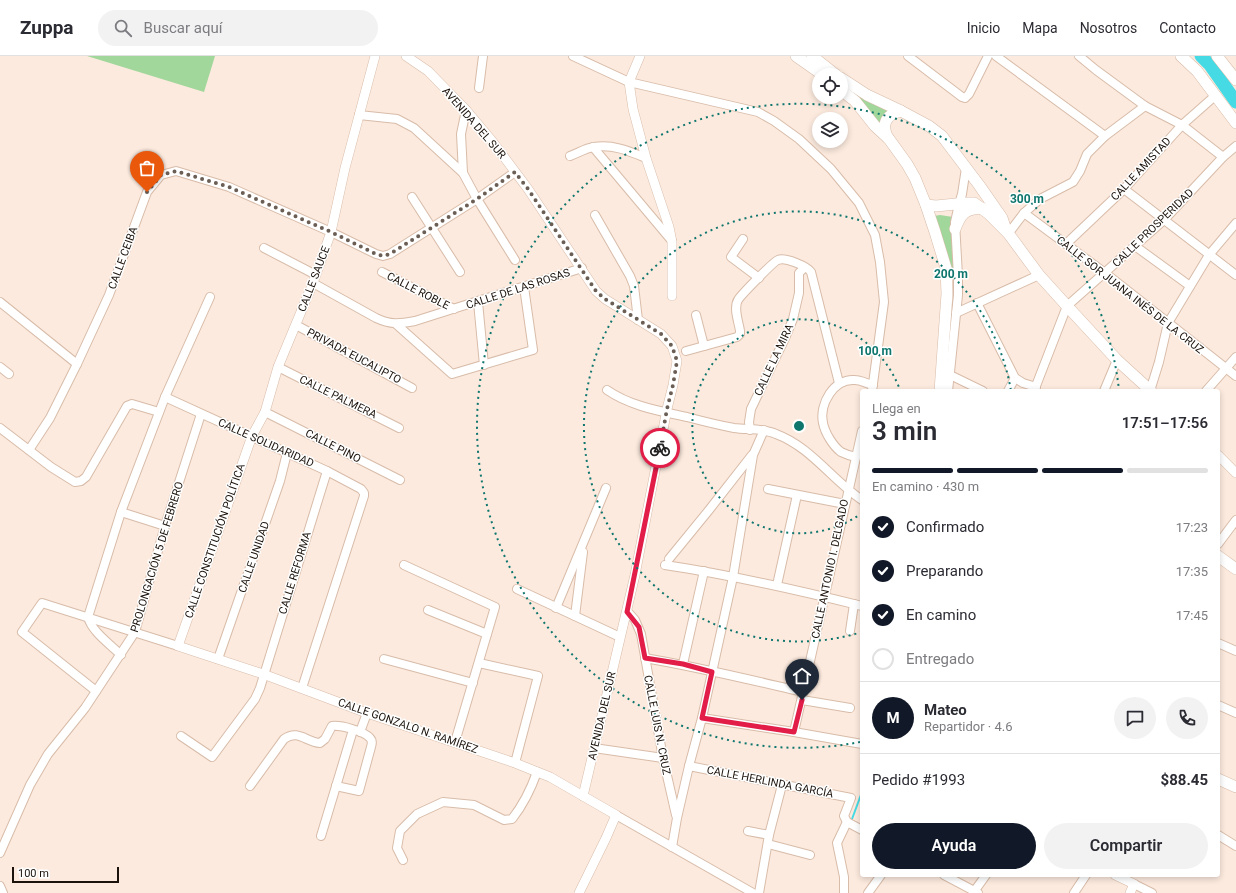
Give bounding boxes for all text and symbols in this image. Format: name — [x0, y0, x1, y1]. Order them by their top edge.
search box — [98, 10, 378, 46]
text: Zuppa — [20, 16, 74, 39]
icon: search — [112, 17, 134, 39]
text: Buscar aquí — [144, 19, 222, 37]
text: Inicio — [967, 20, 1000, 36]
text: Mapa — [1022, 20, 1058, 36]
text: Nosotros — [1080, 20, 1137, 36]
text: Contacto — [1159, 20, 1216, 36]
map controls — [812, 68, 848, 148]
button: locate — [812, 68, 848, 104]
street label: AVENIDA DEL SUR — [439, 85, 509, 162]
button: layers — [812, 112, 848, 148]
street label: CALLE AMISTAD — [1108, 135, 1174, 203]
pin — [130, 151, 164, 192]
icon: bag — [136, 157, 158, 179]
street label: CALLE PROSPERIDAD — [1110, 186, 1196, 270]
text: 300 m — [1010, 192, 1044, 206]
street label: CALLE CEIBA — [106, 224, 141, 291]
street label: CALLE SOR JUANA INÉS DE LA CRUZ — [1054, 234, 1206, 357]
street label: CALLE SAUCE — [296, 244, 332, 314]
street label: CALLE DE LAS ROSAS — [464, 266, 572, 312]
text: 200 m — [934, 267, 968, 281]
street label: CALLE ROBLE — [385, 270, 451, 312]
street label: CALLE LA MIRA — [752, 321, 797, 398]
street label: PRIVADA EUCALIPTO — [305, 326, 403, 386]
text: 100 m — [858, 344, 892, 358]
street label: CALLE PALMERA — [297, 373, 379, 422]
text: Llega en — [872, 401, 921, 416]
text: 17:51–17:56 — [1122, 414, 1208, 432]
street label: CALLE SOLIDARIDAD — [216, 416, 316, 470]
text: 3 min — [872, 416, 937, 446]
centre of rings — [792, 419, 806, 433]
street label: CALLE PINO — [303, 426, 363, 466]
courier — [640, 428, 680, 468]
icon: bike — [649, 437, 671, 459]
street label: CALLE CONSTITUCIÓN POLÍTICA — [182, 461, 248, 620]
text: En camino · 430 m — [872, 479, 979, 494]
street label: PROLONGACIÓN 5 DE FEBRERO — [128, 480, 186, 634]
street label: CALLE ANTONIO I. DELGADO — [809, 498, 851, 640]
icon: check — [872, 516, 894, 538]
text: Confirmado — [906, 518, 984, 536]
street label: CALLE UNIDAD — [236, 520, 272, 594]
text: 17:23 — [1176, 520, 1208, 535]
street label: CALLE REFORMA — [276, 529, 314, 616]
icon: check — [872, 560, 894, 582]
text: Preparando — [906, 562, 983, 580]
text: 17:35 — [1176, 564, 1208, 579]
icon: check — [872, 604, 894, 626]
text: En camino — [906, 606, 976, 624]
text: 17:45 — [1176, 608, 1208, 623]
text: Entregado — [906, 650, 974, 668]
pin — [785, 659, 819, 700]
icon: home — [791, 665, 813, 687]
street label: AVENIDA DEL SUR — [585, 670, 619, 761]
street label: CALLE LUIS N. CRUZ — [641, 674, 673, 776]
street label: CALLE GONZALO N. RAMÍREZ — [336, 696, 480, 756]
button: chat — [1114, 697, 1156, 739]
button: phone — [1166, 697, 1208, 739]
text: Mateo — [924, 701, 967, 719]
text: M — [886, 709, 900, 727]
text: Repartidor · 4.6 — [924, 719, 1012, 734]
street label: CALLE HERLINDA GARCÍA — [706, 763, 835, 801]
text: Pedido #1993 — [872, 771, 965, 789]
text: $88.45 — [1161, 771, 1208, 789]
button: Ayuda — [872, 823, 1036, 869]
button: Compartir — [1044, 823, 1208, 869]
scale bar — [12, 865, 119, 884]
text: 100 m — [18, 867, 49, 880]

